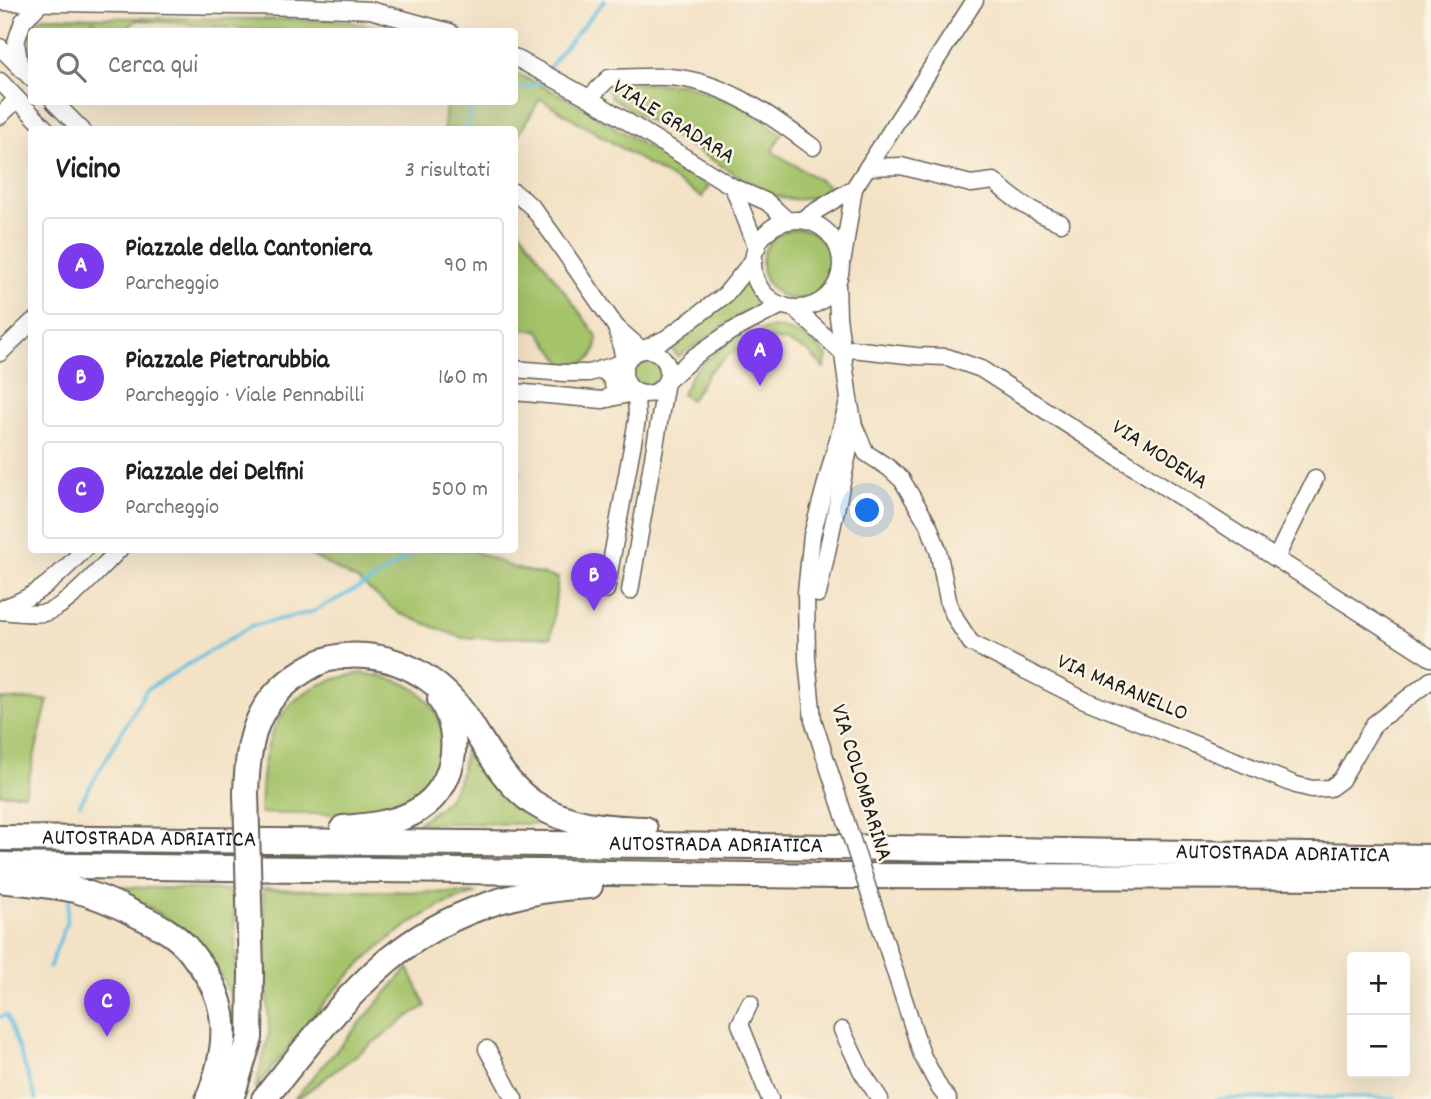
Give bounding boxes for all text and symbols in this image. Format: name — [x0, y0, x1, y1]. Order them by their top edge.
search box — [28, 28, 518, 105]
icon: search — [52, 48, 90, 86]
text: Cerca qui — [108, 48, 198, 85]
street label: VIALE GRADARA — [605, 72, 741, 174]
text: Vicino — [56, 150, 121, 193]
text: 3 risultati — [405, 155, 490, 188]
text: Piazzale della Cantoniera — [125, 231, 372, 268]
text: A — [75, 250, 87, 283]
text: 90 m — [444, 250, 488, 283]
text: Parcheggio — [125, 268, 219, 301]
pin: A — [737, 328, 783, 386]
text: Piazzale Pietrarubbia — [125, 343, 329, 380]
text: B — [76, 362, 86, 395]
text: 160 m — [438, 362, 488, 395]
text: Parcheggio · Viale Pennabilli — [125, 380, 364, 413]
street label: VIA MODENA — [1104, 412, 1214, 500]
text: Piazzale dei Delfini — [125, 455, 303, 492]
text: C — [75, 474, 87, 507]
text: 500 m — [431, 474, 488, 507]
text: Parcheggio — [125, 492, 219, 525]
your location — [850, 493, 884, 527]
pin: B — [571, 553, 617, 611]
street label: VIA MARANELLO — [1051, 647, 1193, 731]
street label: VIA COLOMBARINA — [820, 701, 900, 865]
street label: AUTOSTRADA ADRIATICA — [42, 822, 256, 857]
street label: AUTOSTRADA ADRIATICA — [609, 828, 823, 863]
street label: AUTOSTRADA ADRIATICA — [1175, 836, 1390, 873]
map controls — [1347, 952, 1410, 1078]
button: + — [1347, 952, 1410, 1015]
pin: C — [84, 979, 130, 1037]
button: − — [1347, 1015, 1410, 1078]

